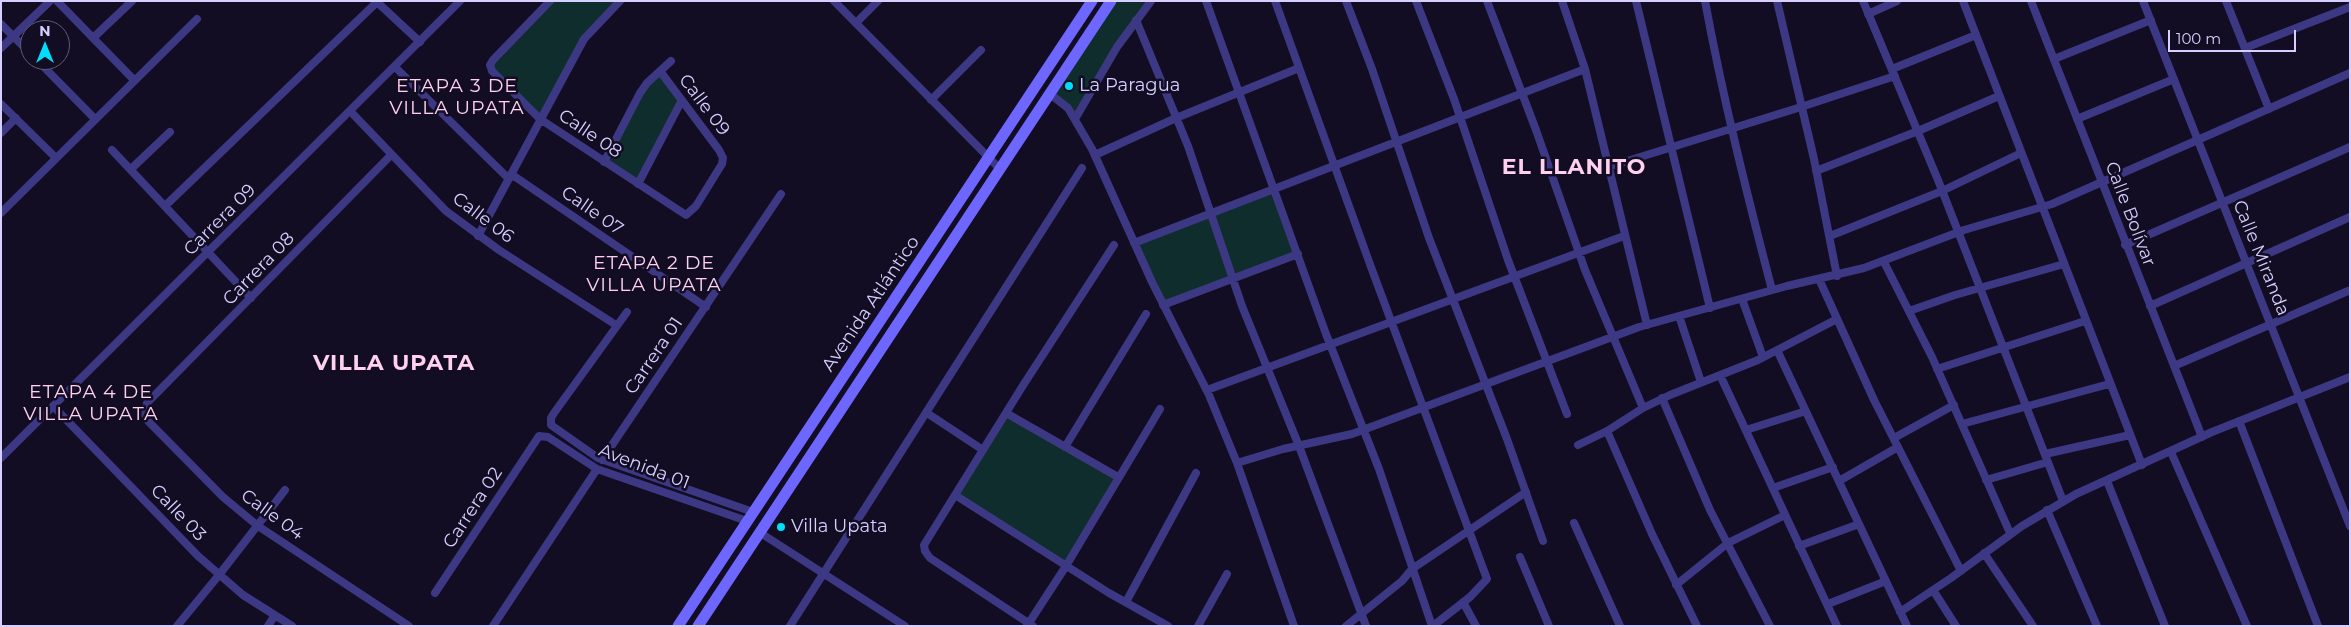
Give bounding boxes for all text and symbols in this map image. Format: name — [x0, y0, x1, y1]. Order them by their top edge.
north arrow — [20, 20, 70, 70]
scale bar — [2171, 20, 2298, 52]
text: N — [39, 22, 51, 40]
text: 100 m — [2176, 29, 2221, 48]
street label: Calle 09 — [674, 70, 734, 140]
district label: ETAPA 3 DE VILLA UPATA — [388, 75, 526, 119]
place label: La Paragua — [1079, 75, 1180, 97]
marker: La Paragua — [1063, 80, 1075, 92]
street label: Calle 08 — [554, 105, 626, 163]
district label: EL LLANITO — [1500, 155, 1648, 181]
street label: Calle Bolívar — [2100, 159, 2160, 269]
street label: Carrera 09 — [180, 180, 260, 260]
street label: Calle 07 — [557, 182, 627, 240]
street label: Calle 06 — [448, 188, 518, 248]
street label: Calle Miranda — [2228, 197, 2294, 319]
street label: Carrera 08 — [219, 228, 299, 310]
street label: Avenida Atlántico — [818, 232, 924, 376]
district label: ETAPA 2 DE VILLA UPATA — [585, 252, 723, 296]
street label: Carrera 01 — [620, 313, 688, 399]
district label: VILLA UPATA — [312, 351, 476, 377]
district label: ETAPA 4 DE VILLA UPATA — [22, 381, 160, 425]
street label: Avenida 01 — [595, 440, 693, 494]
street label: Carrera 02 — [439, 463, 507, 553]
street label: Calle 03 — [146, 480, 210, 546]
street label: Calle 04 — [236, 485, 308, 545]
place label: Villa Upata — [791, 516, 888, 538]
marker: Villa Upata — [775, 521, 787, 533]

